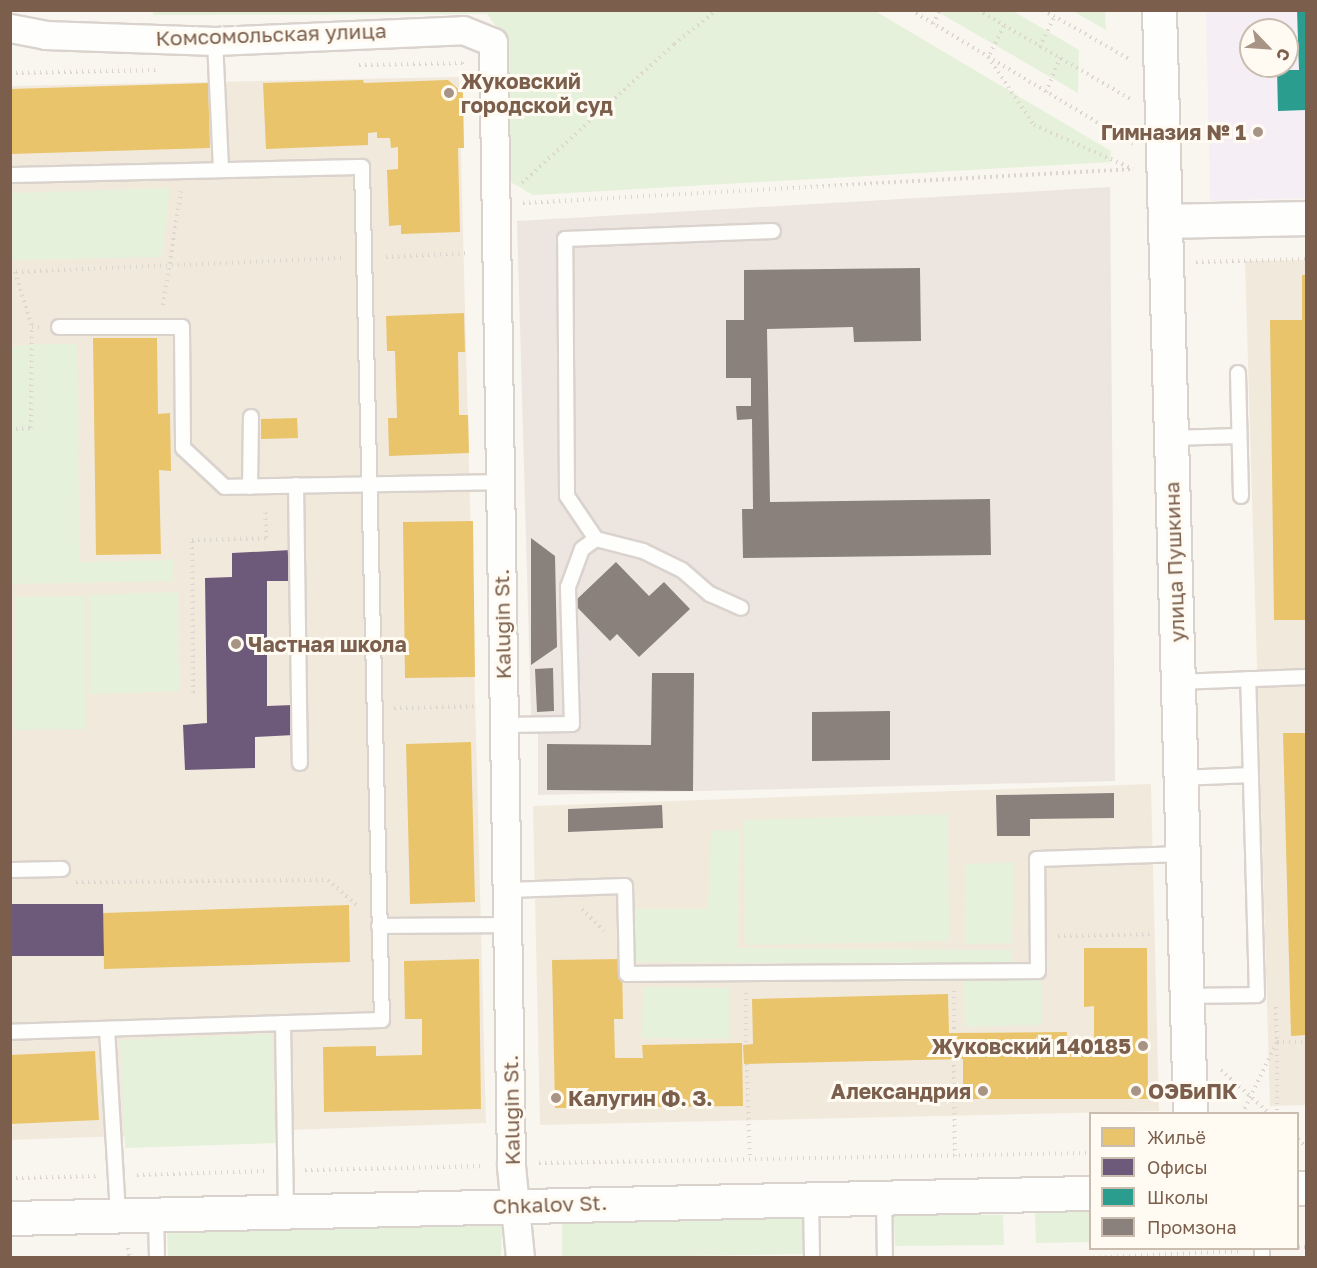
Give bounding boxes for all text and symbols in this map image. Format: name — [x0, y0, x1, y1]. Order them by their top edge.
street label: Комсомольская улица — [155, 17, 387, 51]
north arrow — [1239, 18, 1299, 78]
text: С — [1272, 45, 1295, 64]
place label: Жуковский городской суд — [461, 68, 613, 118]
marker: Жуковский городской суд — [442, 86, 456, 100]
place label: Гимназия № 1 — [1101, 119, 1246, 145]
marker: Гимназия № 1 — [1251, 125, 1265, 139]
street label: улица Пушкина — [1159, 481, 1189, 643]
street label: Kalugin St. — [488, 568, 516, 680]
place label: Частная школа — [248, 631, 407, 657]
marker: Частная школа — [229, 637, 243, 651]
place label: Жуковский 140185 — [931, 1033, 1131, 1059]
marker: Жуковский 140185 — [1136, 1039, 1150, 1053]
street label: Kalugin St. — [497, 1054, 525, 1166]
place label: Александрия — [831, 1078, 971, 1104]
place label: ОЭБиПК — [1148, 1078, 1237, 1104]
marker: Александрия — [976, 1084, 990, 1098]
marker: ОЭБиПК — [1129, 1084, 1143, 1098]
place label: Калугин Ф. З. — [568, 1085, 713, 1111]
marker: Калугин Ф. З. — [549, 1091, 563, 1105]
legend — [1089, 1112, 1299, 1250]
text: Жильё — [1147, 1126, 1206, 1148]
text: Офисы — [1147, 1156, 1208, 1178]
text: Школы — [1147, 1186, 1209, 1208]
street label: Chkalov St. — [492, 1189, 608, 1219]
text: Промзона — [1147, 1216, 1237, 1238]

